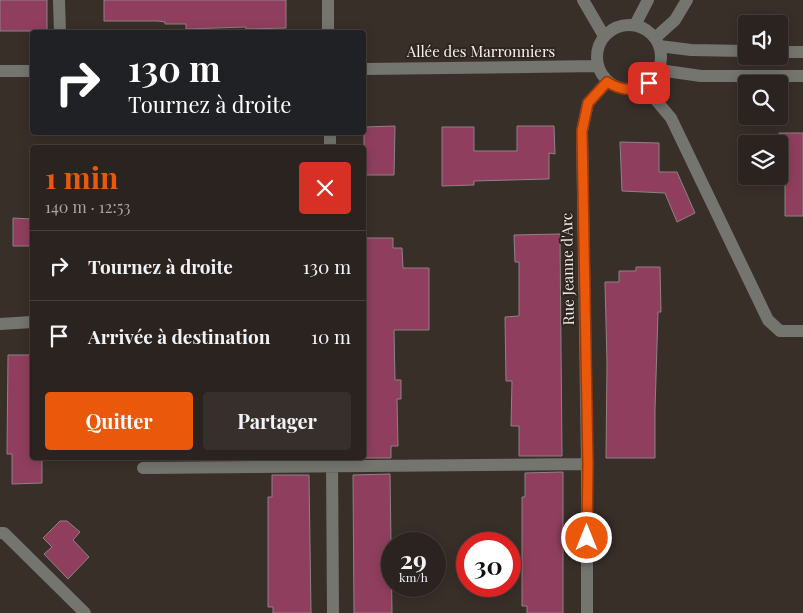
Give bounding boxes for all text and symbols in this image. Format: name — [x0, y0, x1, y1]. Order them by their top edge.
map controls — [738, 15, 788, 185]
button: sound — [738, 15, 788, 65]
street label: Allée des Marronniers — [406, 41, 555, 61]
text: 130 m — [128, 44, 221, 91]
icon: right — [45, 50, 110, 115]
pin — [628, 62, 670, 104]
icon: arrive — [635, 69, 663, 97]
button: search — [738, 75, 788, 125]
text: Tournez à droite — [128, 89, 291, 119]
button: layers — [738, 135, 788, 185]
text: 1 min — [45, 157, 119, 197]
button: close — [299, 162, 351, 214]
text: 140 m · 12:53 — [45, 196, 131, 217]
street label: Rue Jeanne d'Arc — [556, 213, 578, 325]
icon: right — [45, 252, 73, 280]
text: Tournez à droite — [88, 253, 233, 279]
text: 130 m — [303, 253, 351, 279]
icon: arrive — [45, 322, 73, 350]
text: Arrivée à destination — [88, 323, 270, 349]
text: 10 m — [311, 323, 351, 349]
button: Quitter — [45, 392, 193, 450]
button: Partager — [203, 392, 351, 450]
position arrow — [560, 511, 612, 563]
speed limit sign: 30 — [456, 532, 521, 597]
text: 29 — [400, 542, 427, 575]
text: km/h — [399, 569, 428, 585]

